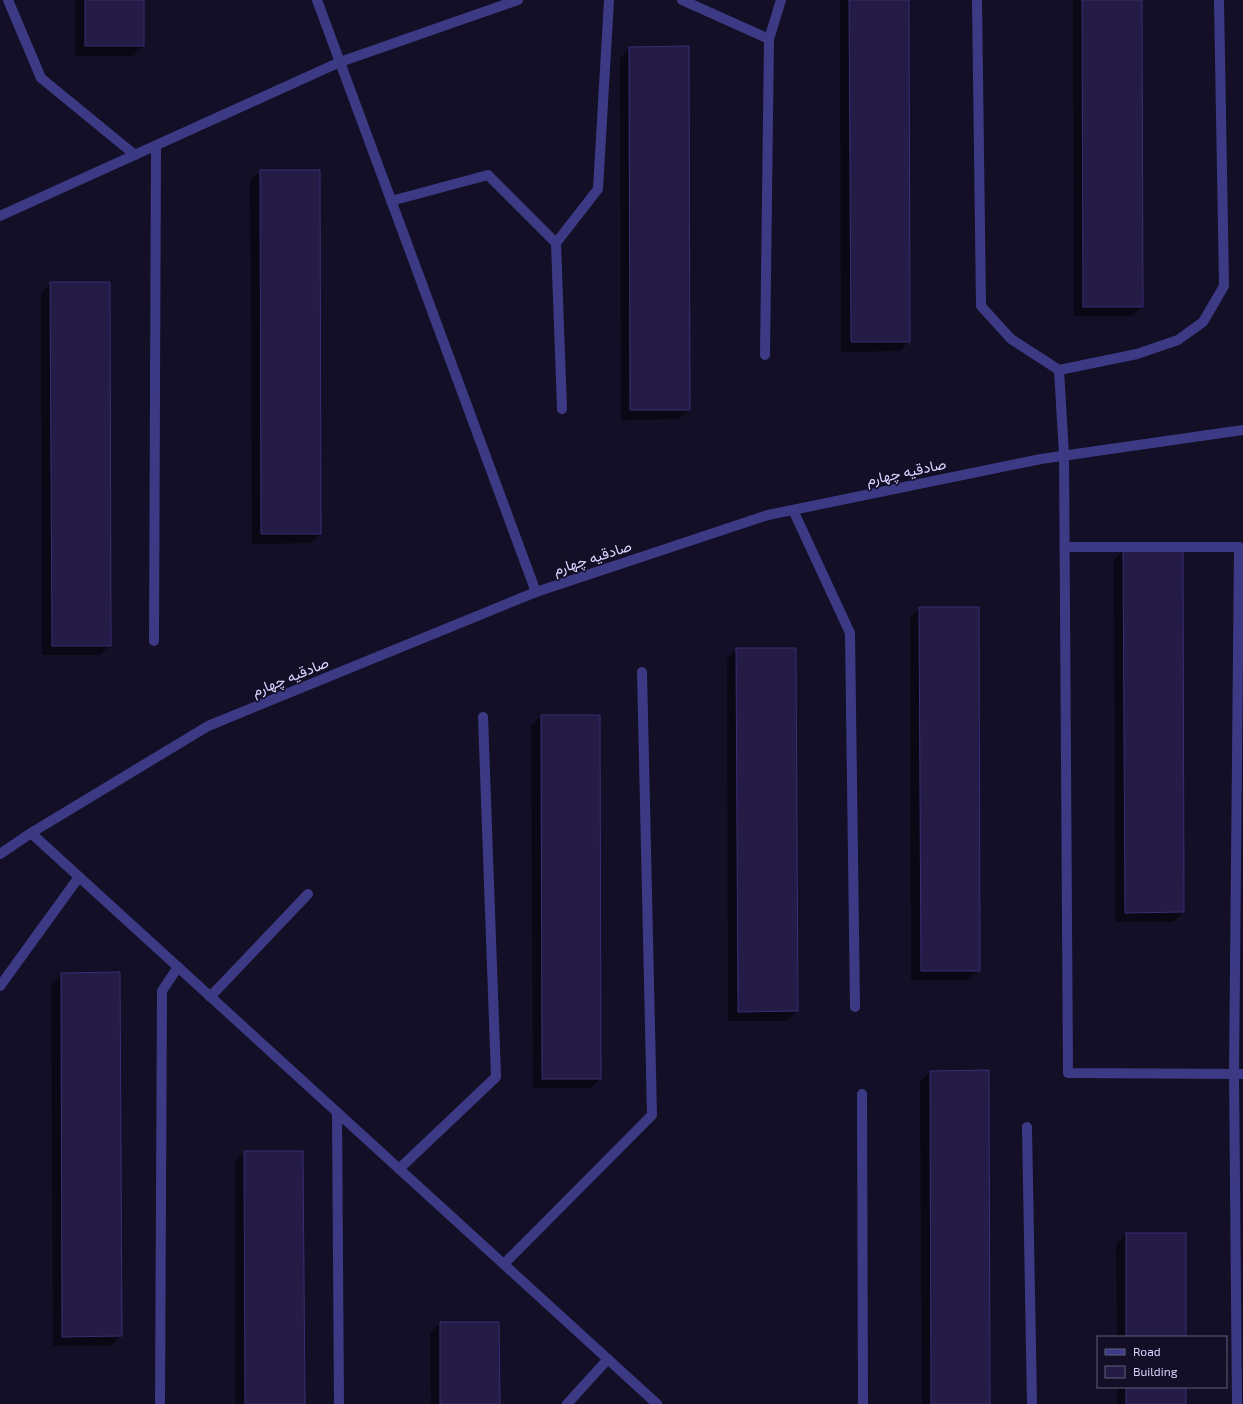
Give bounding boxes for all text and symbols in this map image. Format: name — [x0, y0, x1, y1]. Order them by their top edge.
street label: صادقیه چهارم — [864, 454, 948, 490]
street label: صادقیه چهارم — [551, 536, 634, 580]
street label: صادقیه چهارم — [249, 652, 332, 701]
legend — [1097, 1336, 1227, 1388]
text: Road — [1133, 1344, 1161, 1358]
text: Building — [1133, 1364, 1178, 1378]

